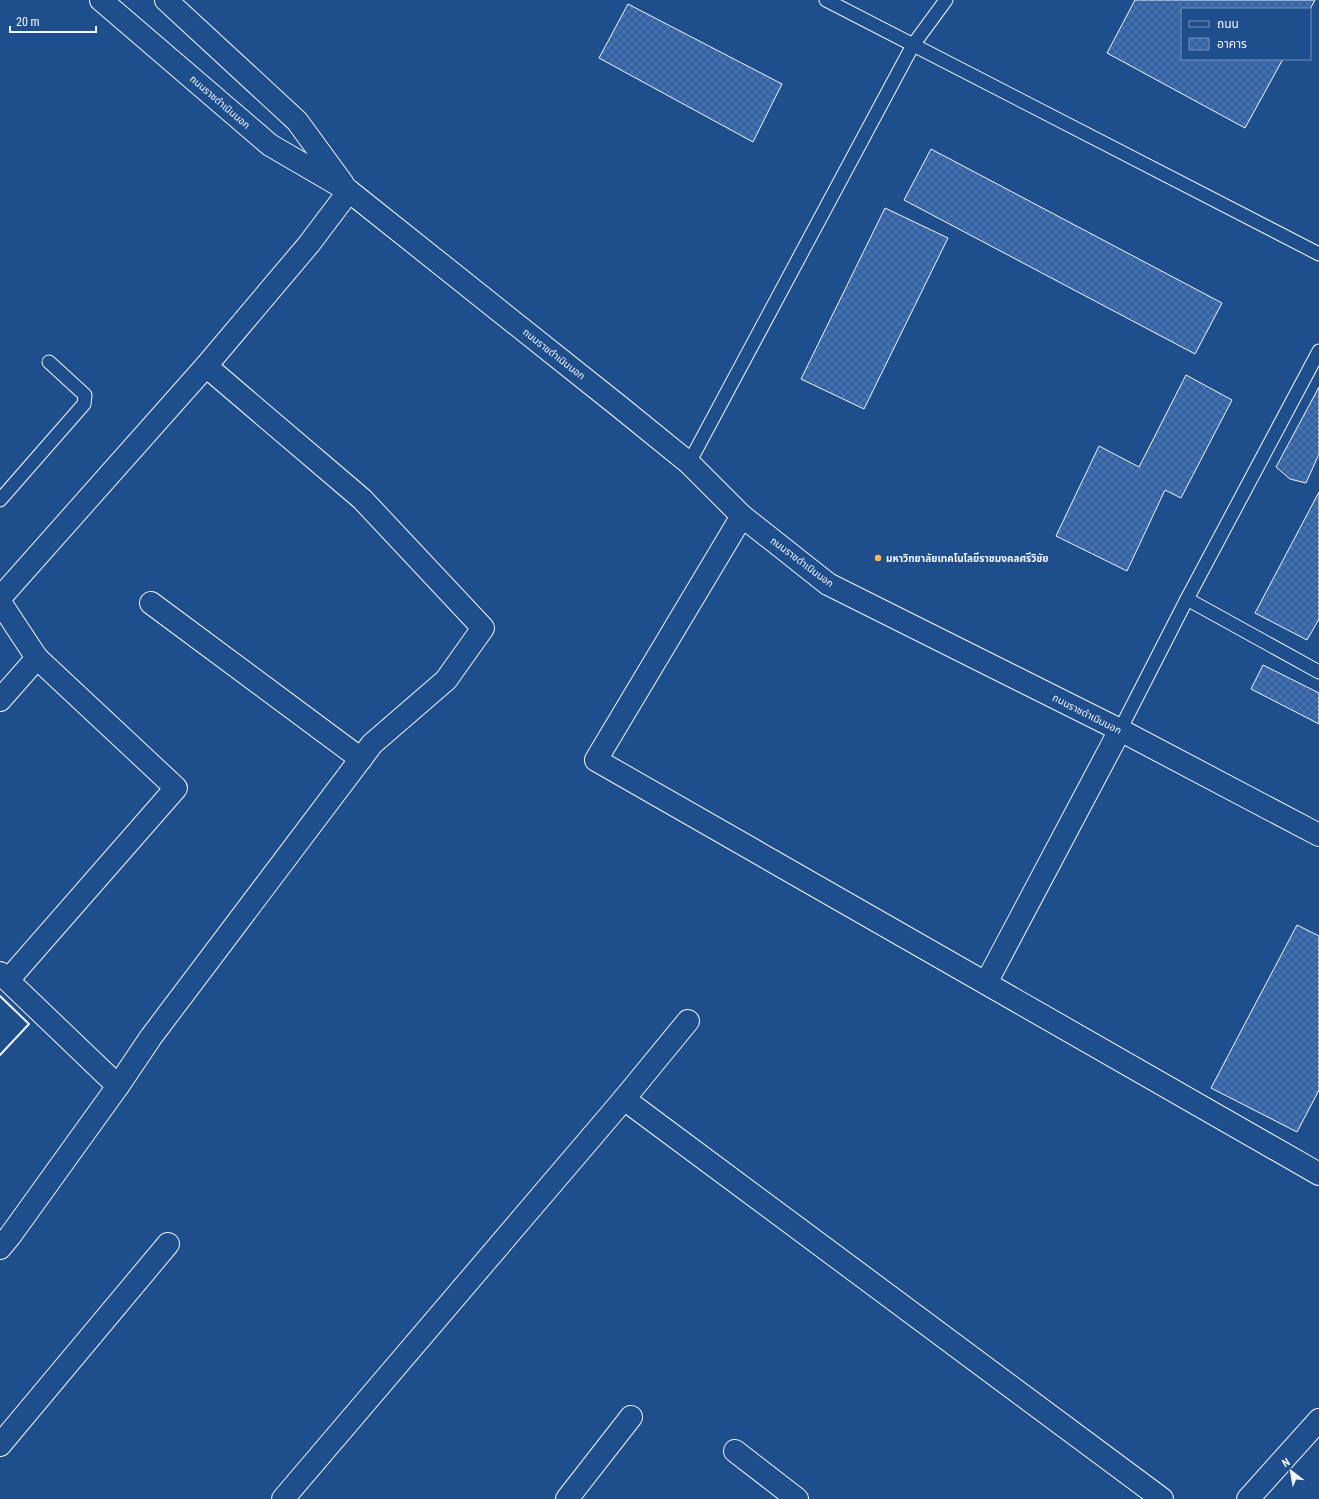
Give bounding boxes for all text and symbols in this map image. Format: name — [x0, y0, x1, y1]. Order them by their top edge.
scale bar — [10, 8, 96, 34]
legend — [1181, 8, 1311, 60]
text: 20 m — [16, 15, 40, 29]
text: ถนน — [1217, 17, 1239, 31]
text: อาคาร — [1217, 37, 1247, 51]
street label: ถนนราชดำเนินนอก — [188, 73, 252, 131]
street label: ถนนราชดำเนินนอก — [521, 326, 587, 382]
street label: ถนนราชดำเนินนอก — [768, 535, 836, 589]
place label: มหาวิทยาลัยเทคโนโลยีราชมงคลศรีวิชัย — [886, 552, 1049, 564]
marker: มหาวิทยาลัยเทคโนโลยีราชมงคลศรีวิชัย — [873, 553, 883, 563]
street label: ถนนราชดำเนินนอก — [1051, 692, 1123, 736]
north arrow — [1271, 1451, 1311, 1491]
text: N — [1280, 1455, 1293, 1470]

